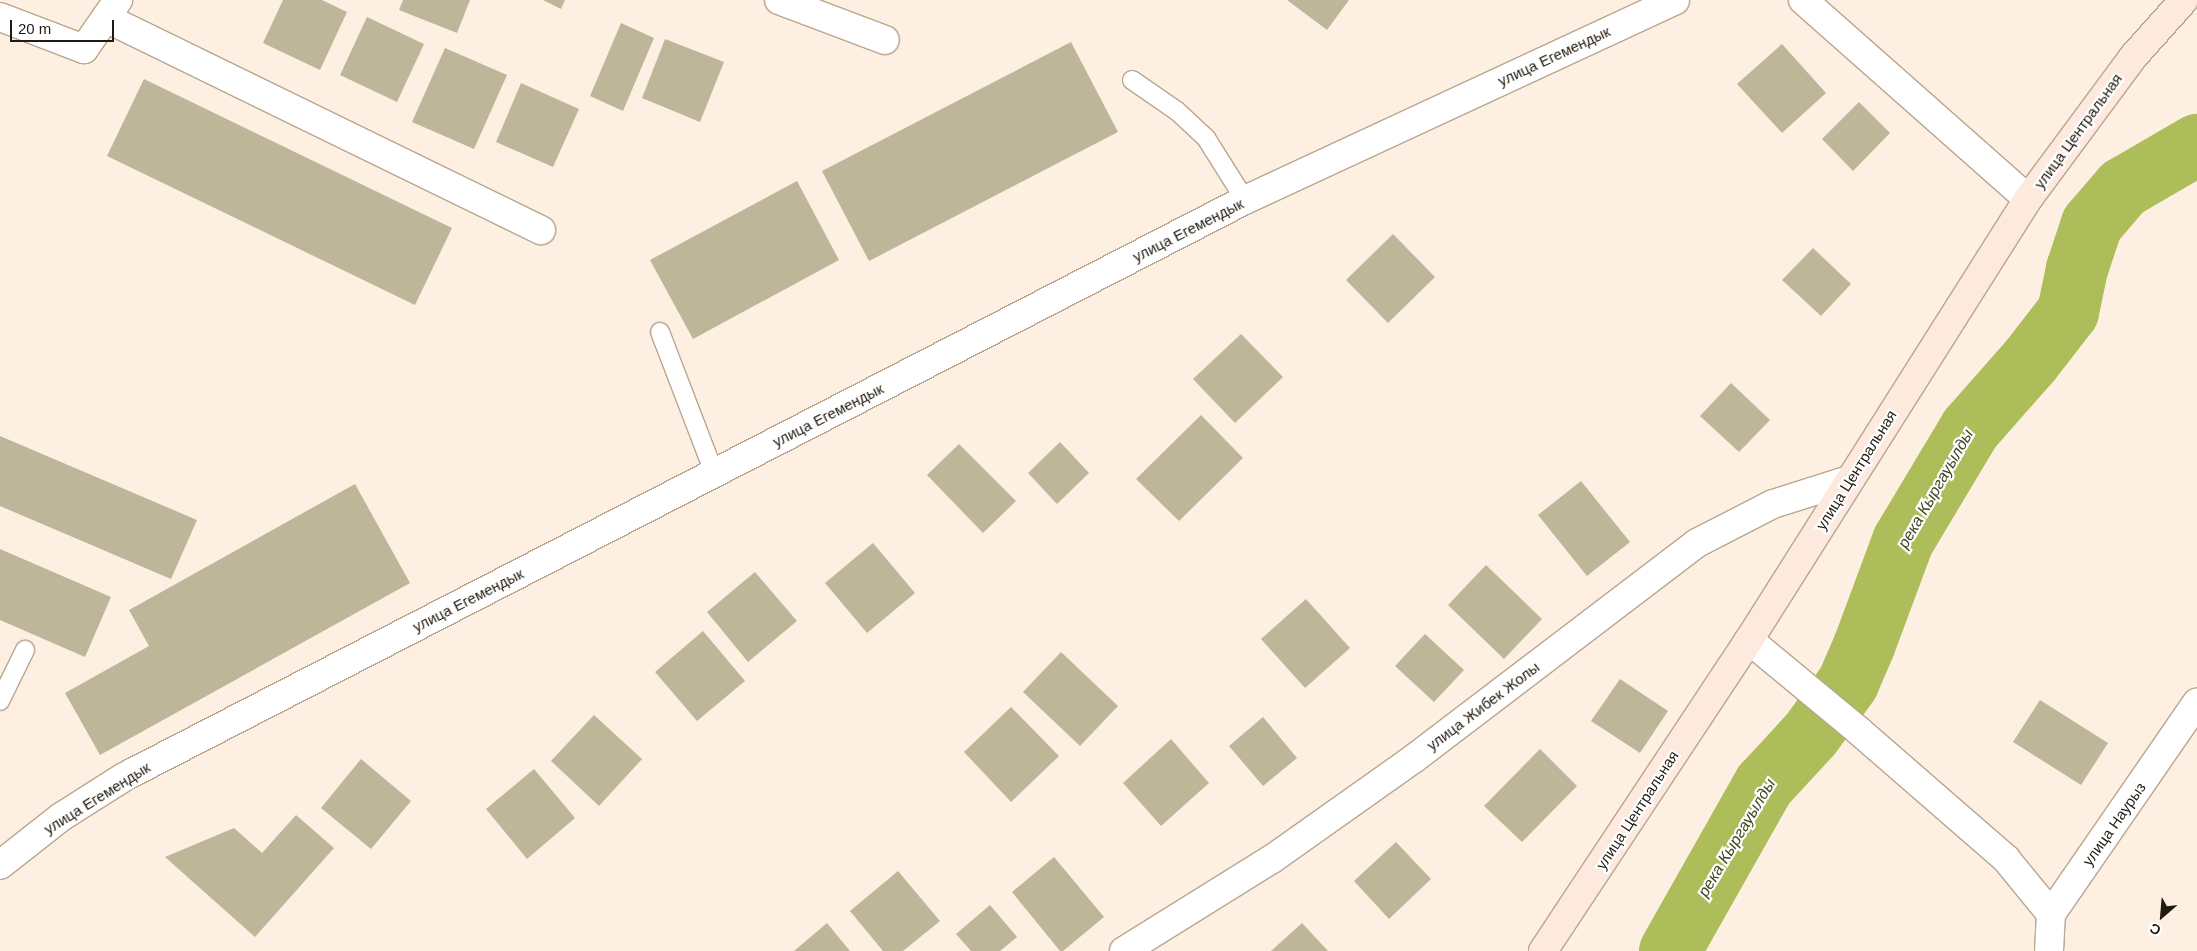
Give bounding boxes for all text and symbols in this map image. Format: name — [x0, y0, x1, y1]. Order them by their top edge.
scale bar — [12, 10, 116, 42]
text: 20 m — [18, 20, 51, 37]
street label: улица Егемендык — [1495, 22, 1613, 90]
street label: улица Центральная — [2030, 70, 2126, 192]
street label: улица Егемендык — [1130, 194, 1246, 266]
street label: улица Егемендык — [770, 379, 886, 451]
street label: улица Центральная — [1812, 407, 1900, 533]
water label: река Кыргауылды — [1894, 426, 1978, 552]
street label: улица Егемендык — [410, 564, 526, 636]
street label: улица Жибек Жолы — [1423, 658, 1543, 754]
street label: улица Центральная — [1592, 747, 1682, 873]
street label: улица Егемендык — [41, 758, 153, 838]
water label: река Кыргауылды — [1694, 776, 1780, 900]
street label: улица Наурыз — [2079, 779, 2149, 869]
north arrow — [2137, 891, 2187, 941]
text: С — [2147, 920, 2163, 939]

